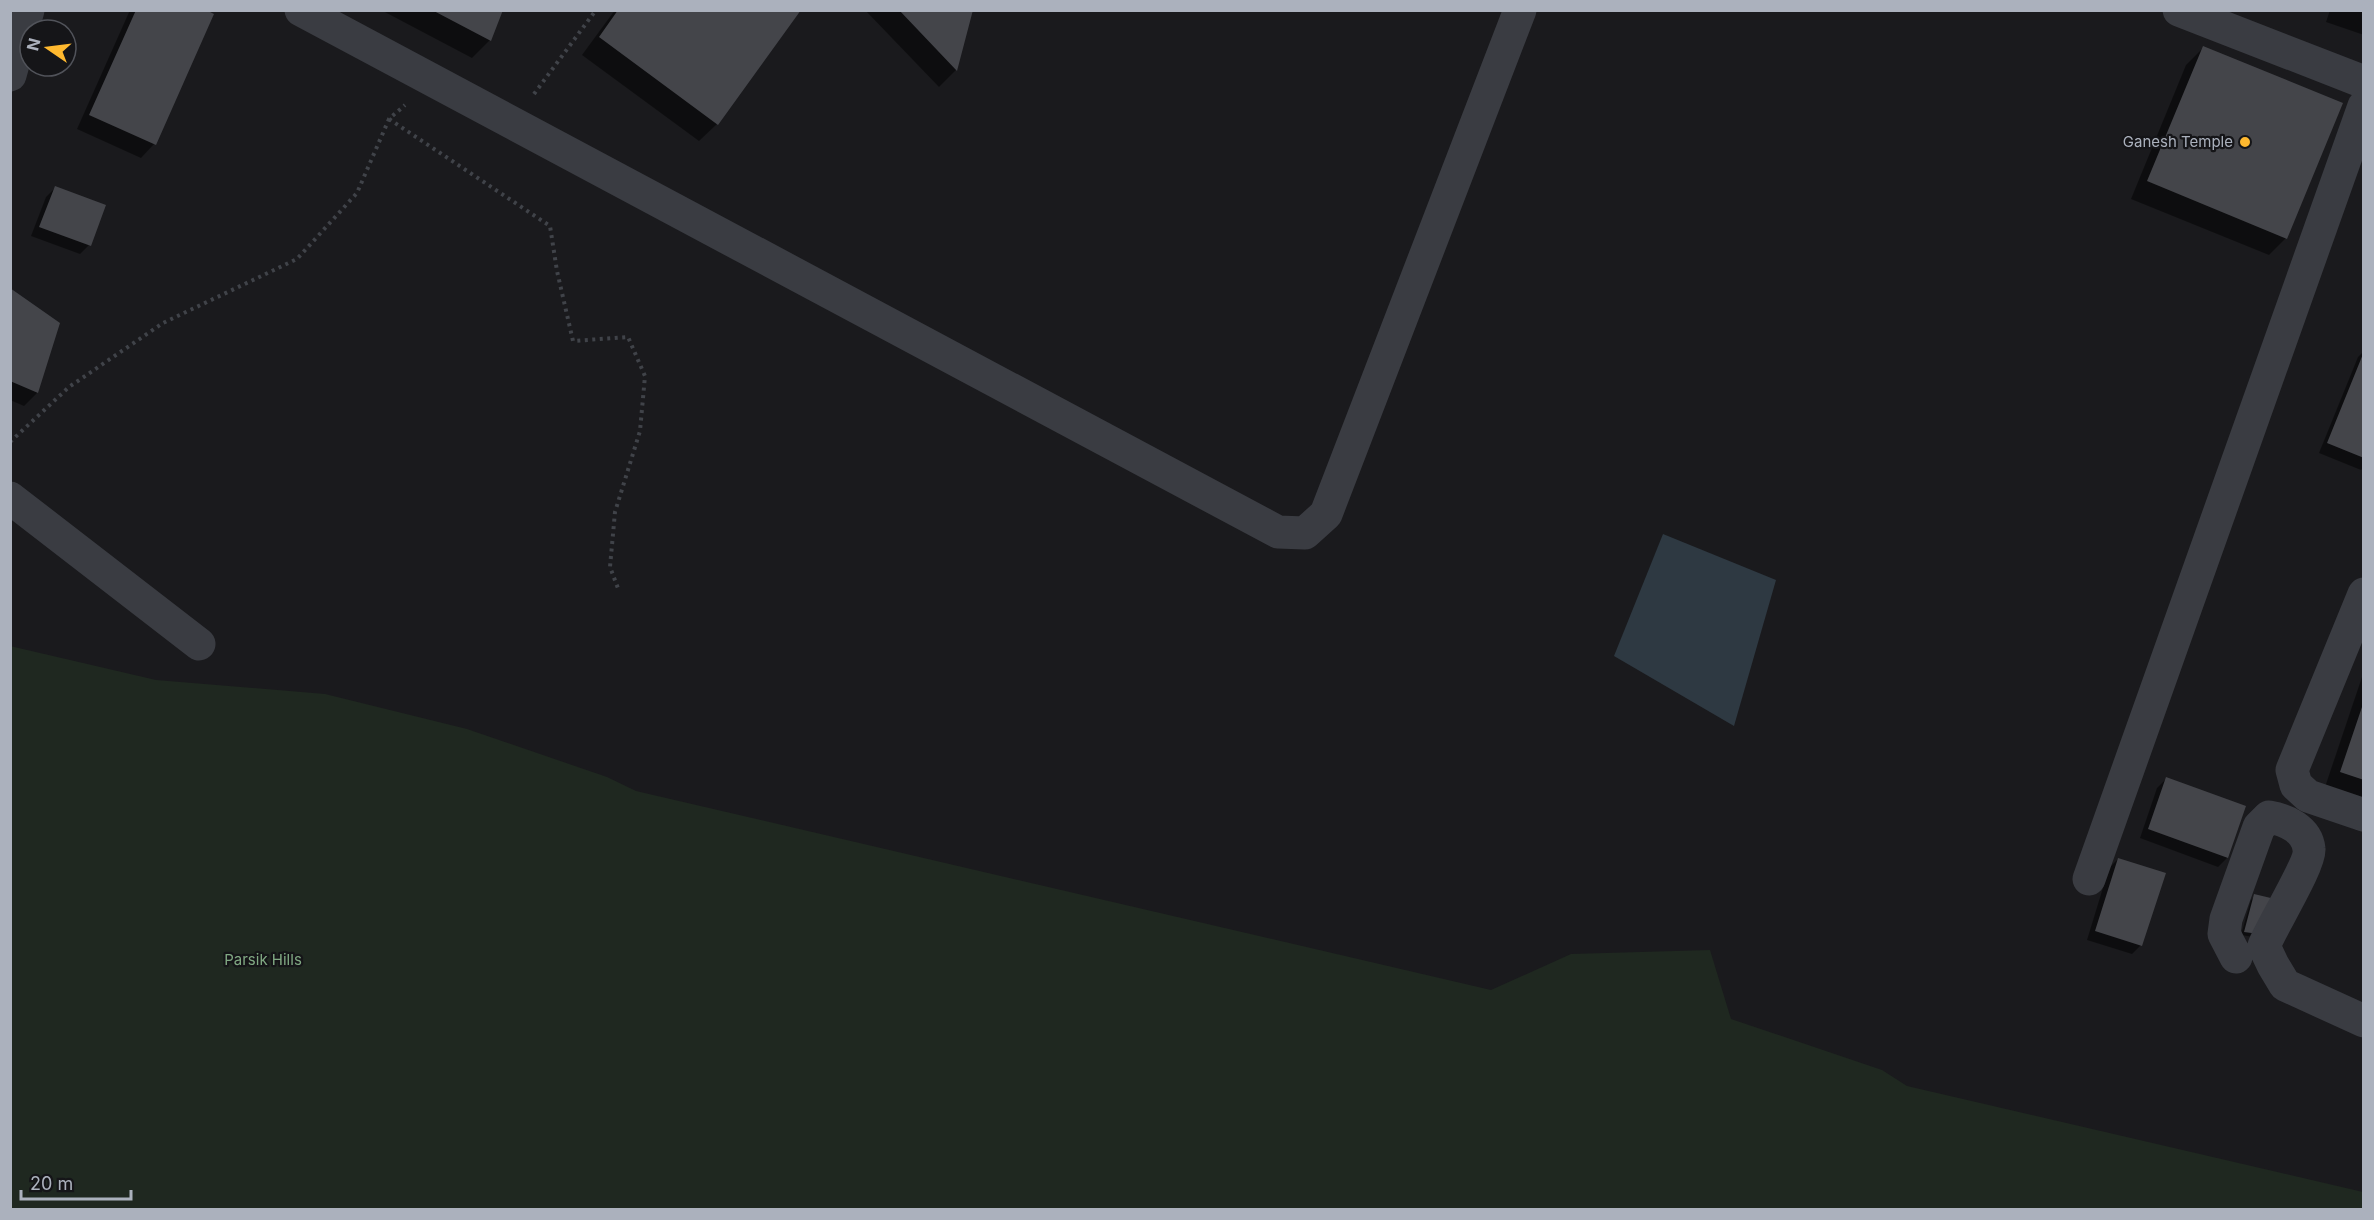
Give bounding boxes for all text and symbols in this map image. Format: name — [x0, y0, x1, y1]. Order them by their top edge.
north arrow — [18, 18, 78, 78]
text: N — [22, 36, 45, 53]
place label: Ganesh Temple — [2123, 132, 2233, 151]
marker: Ganesh Temple — [2238, 135, 2252, 149]
park label: Parsik Hills — [224, 950, 302, 969]
scale bar — [21, 1163, 130, 1201]
text: 20 m — [30, 1173, 73, 1194]

